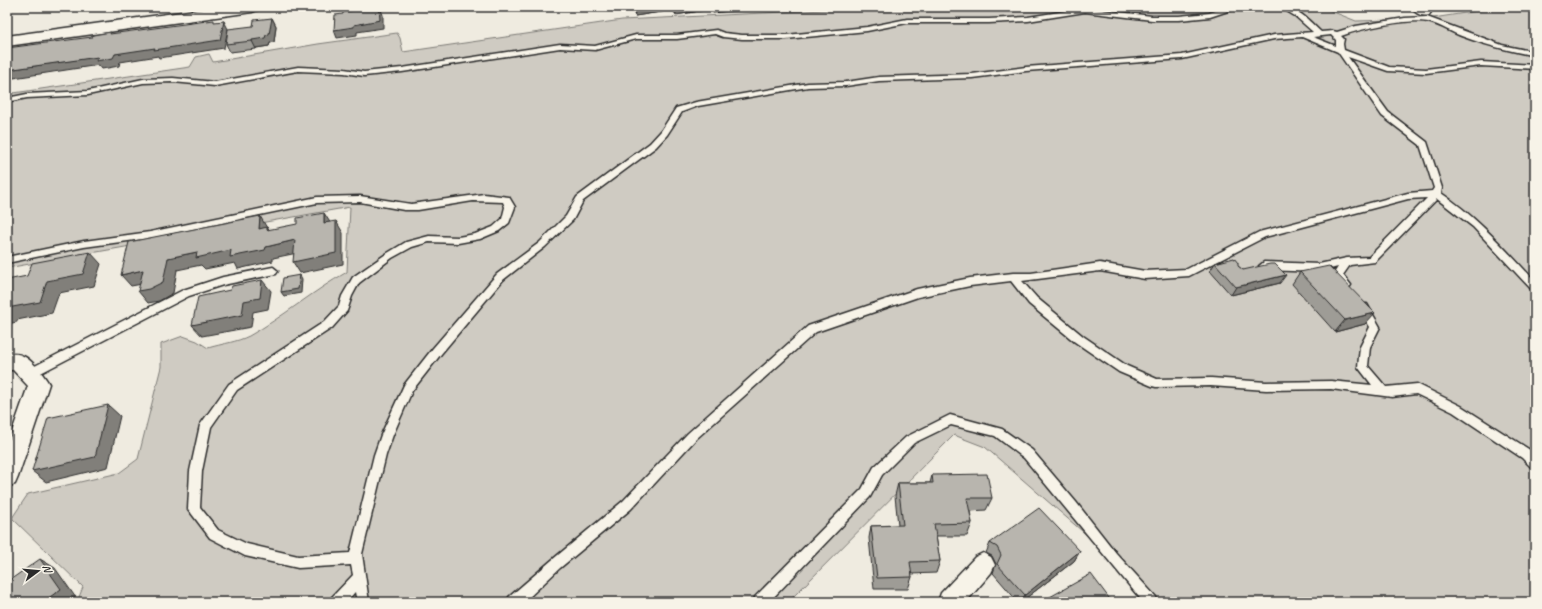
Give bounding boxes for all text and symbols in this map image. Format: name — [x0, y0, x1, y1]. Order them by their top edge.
north arrow — [18, 551, 58, 591]
text: N — [40, 563, 56, 576]

